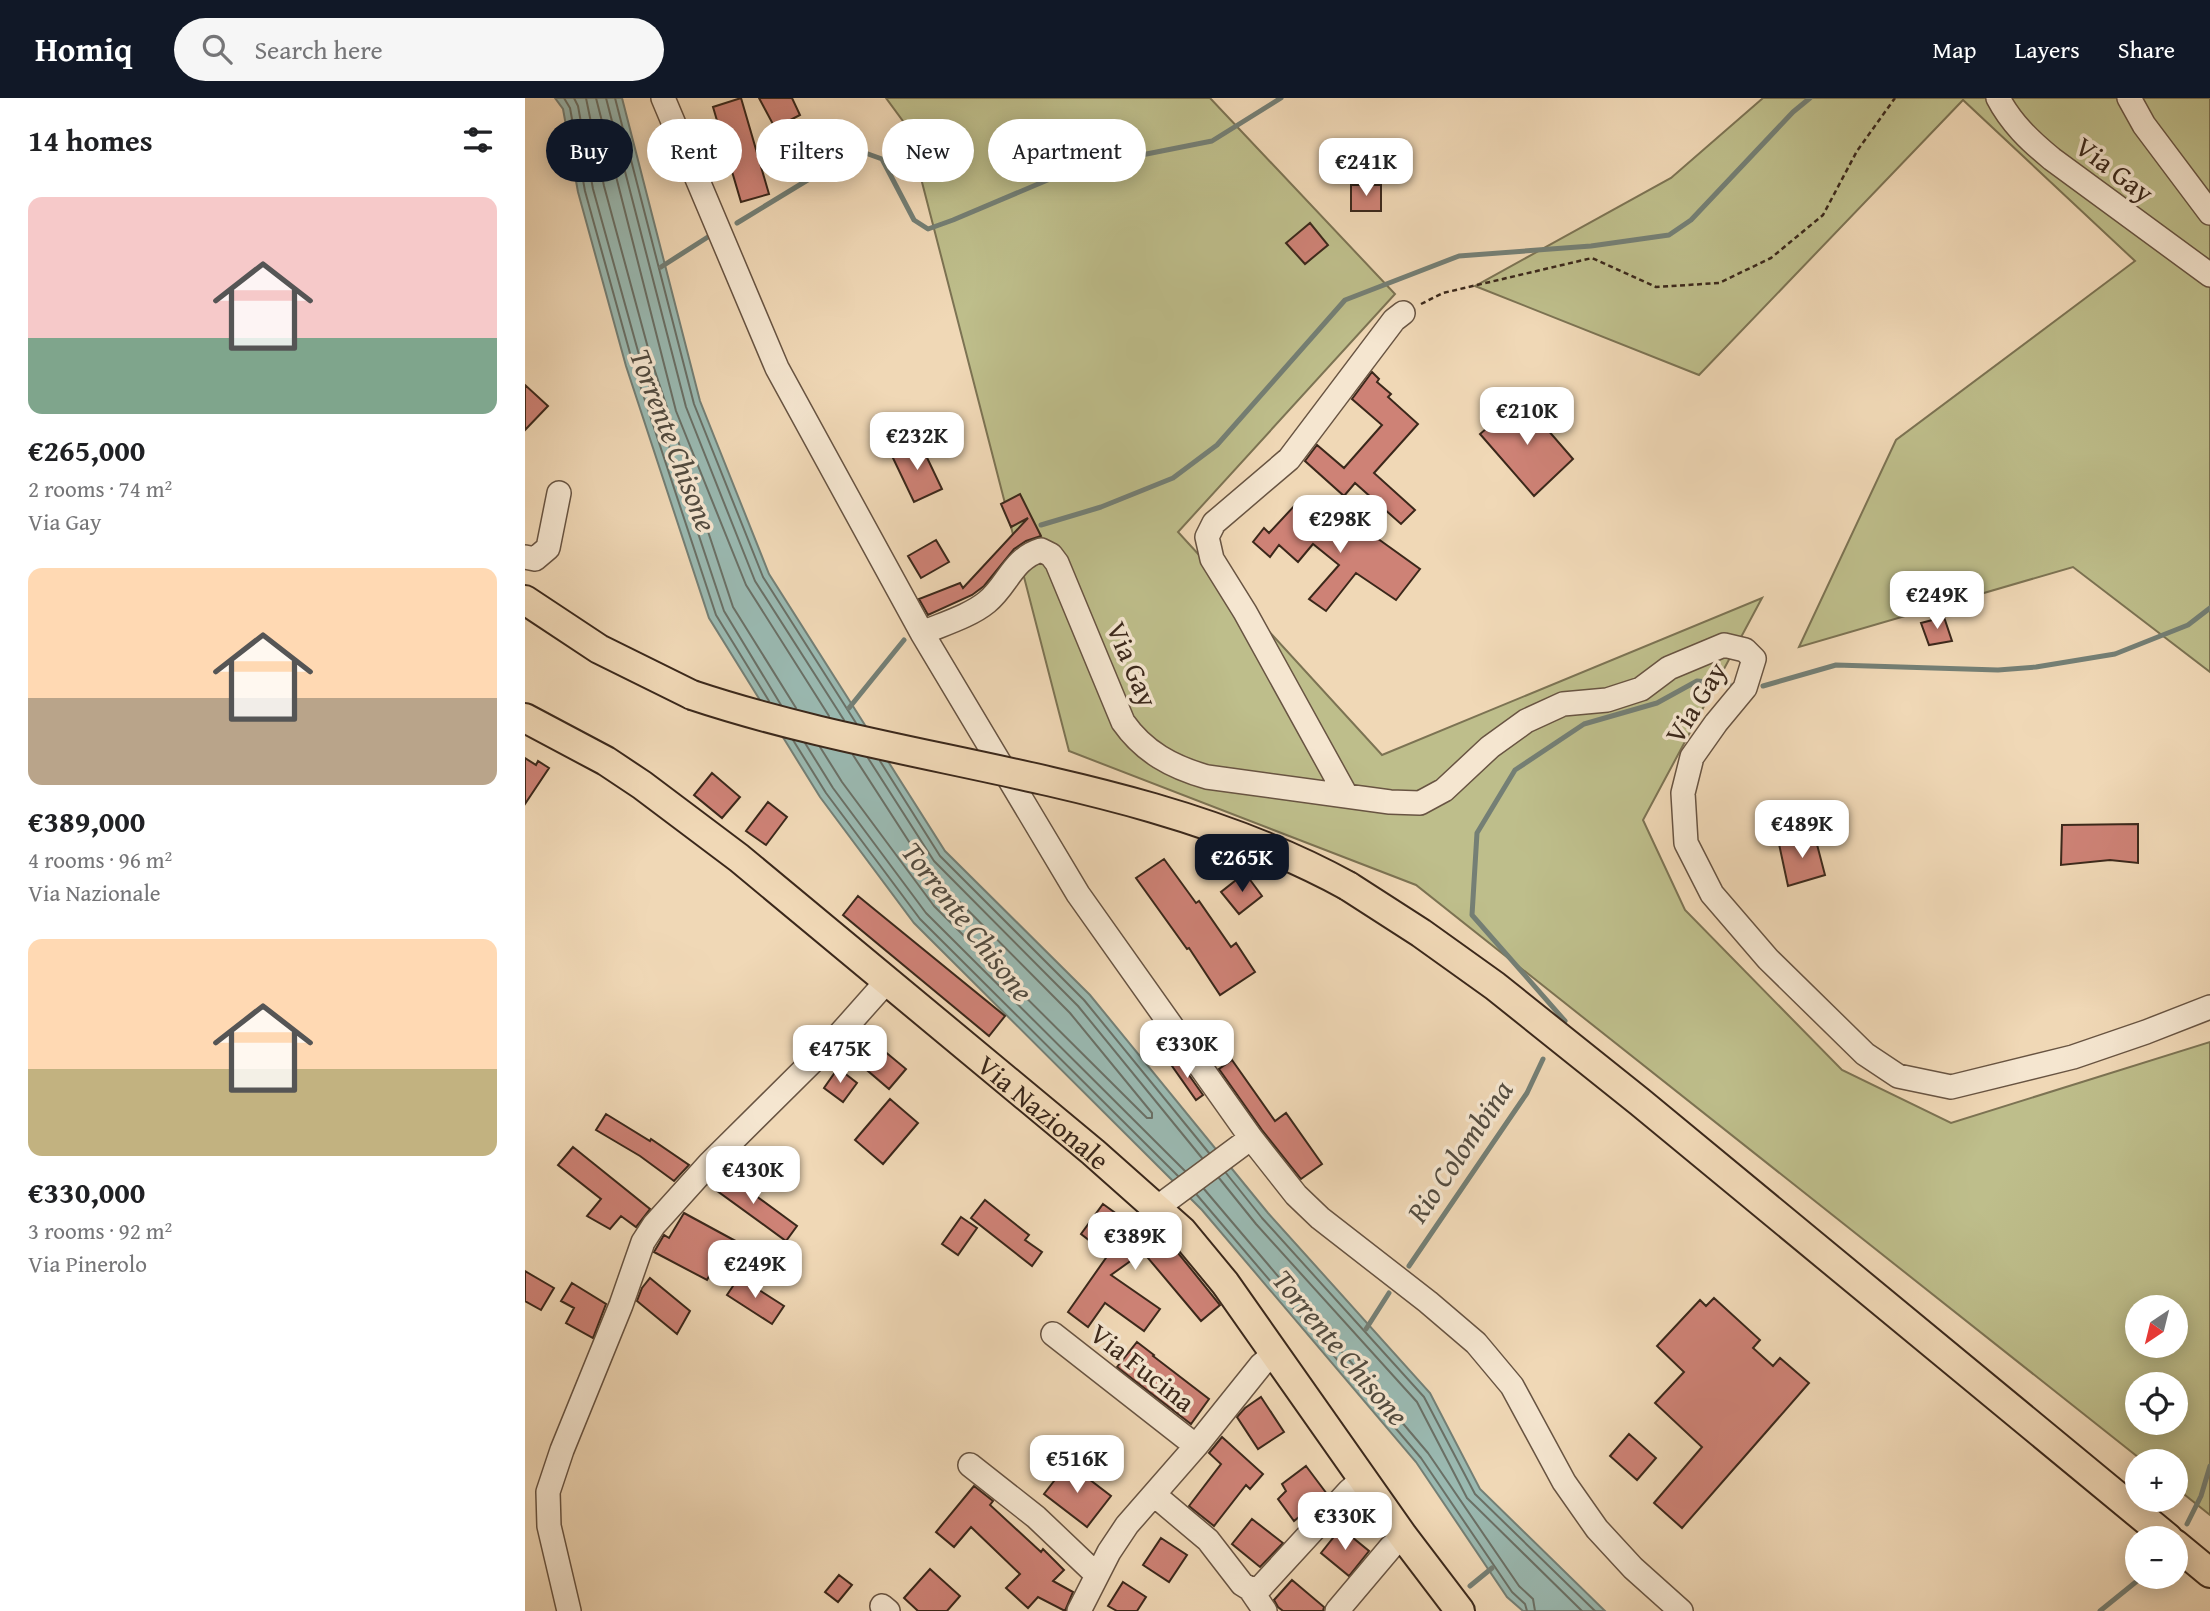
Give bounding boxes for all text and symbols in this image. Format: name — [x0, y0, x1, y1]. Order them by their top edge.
search box — [174, 18, 664, 81]
text: Homiq — [35, 25, 132, 73]
icon: search — [198, 30, 236, 68]
text: Search here — [254, 30, 383, 69]
text: Map — [1933, 32, 1976, 67]
text: Layers — [2014, 32, 2080, 67]
text: Share — [2118, 32, 2175, 67]
text: 14 homes — [28, 118, 153, 162]
chip: Buy — [546, 119, 633, 182]
chip: Rent — [647, 119, 742, 182]
chip: Filters — [756, 119, 868, 182]
chip: New — [882, 119, 974, 182]
chip: Apartment — [988, 119, 1146, 182]
icon: filters — [459, 121, 497, 159]
street label: Via Gay — [2067, 126, 2163, 212]
pin: €241K — [1317, 139, 1415, 198]
text: €241K — [1335, 144, 1397, 177]
icon: home — [200, 243, 326, 369]
water label: Torrente Chisone — [619, 342, 729, 538]
pin: €210K — [1478, 388, 1576, 447]
text: €210K — [1496, 393, 1558, 426]
pin: €232K — [868, 412, 966, 472]
text: €232K — [886, 418, 948, 451]
text: €265,000 — [28, 428, 145, 472]
text: 2 rooms · 74 m² — [28, 472, 172, 505]
pin: €298K — [1291, 496, 1389, 555]
text: €298K — [1309, 501, 1371, 534]
text: Via Gay — [28, 505, 101, 538]
pin: €249K — [1888, 572, 1986, 631]
text: €249K — [1906, 577, 1968, 610]
icon: home — [200, 614, 326, 740]
street label: Via Gay — [1097, 615, 1169, 713]
street label: Via Gay — [1654, 653, 1736, 751]
text: €389,000 — [28, 799, 145, 843]
pin: €489K — [1753, 800, 1851, 860]
text: €489K — [1771, 806, 1833, 839]
water label: Torrente Chisone — [891, 832, 1045, 1010]
pin: €265K — [1193, 834, 1291, 894]
text: €265K — [1211, 840, 1273, 873]
text: 4 rooms · 96 m² — [28, 843, 172, 876]
text: Via Nazionale — [28, 876, 161, 909]
icon: home — [200, 985, 326, 1111]
pin: €330K — [1138, 1020, 1236, 1080]
pin: €475K — [791, 1026, 889, 1085]
text: €330K — [1156, 1026, 1218, 1059]
text: €475K — [809, 1031, 871, 1064]
street label: Via Nazionale — [969, 1044, 1120, 1179]
water label: Rio Colombina — [1394, 1071, 1523, 1232]
pin: €430K — [704, 1146, 802, 1206]
text: €430K — [722, 1152, 784, 1185]
text: €330,000 — [28, 1170, 145, 1214]
pin: €389K — [1086, 1212, 1184, 1272]
text: 3 rooms · 92 m² — [28, 1214, 172, 1247]
text: €389K — [1104, 1218, 1166, 1251]
pin: €249K — [706, 1240, 804, 1300]
text: €249K — [724, 1246, 786, 1279]
text: Via Pinerolo — [28, 1247, 147, 1280]
water label: Torrente Chisone — [1262, 1259, 1420, 1435]
north arrow — [2125, 1295, 2187, 1358]
map controls — [2125, 1295, 2188, 1589]
street label: Via Fucina — [1082, 1313, 1205, 1422]
button: locate — [2125, 1372, 2188, 1435]
pin: €516K — [1028, 1436, 1126, 1495]
text: €516K — [1046, 1441, 1108, 1474]
button: + — [2125, 1449, 2188, 1512]
pin: €330K — [1296, 1492, 1394, 1552]
text: €330K — [1314, 1498, 1376, 1531]
button: − — [2125, 1526, 2188, 1589]

